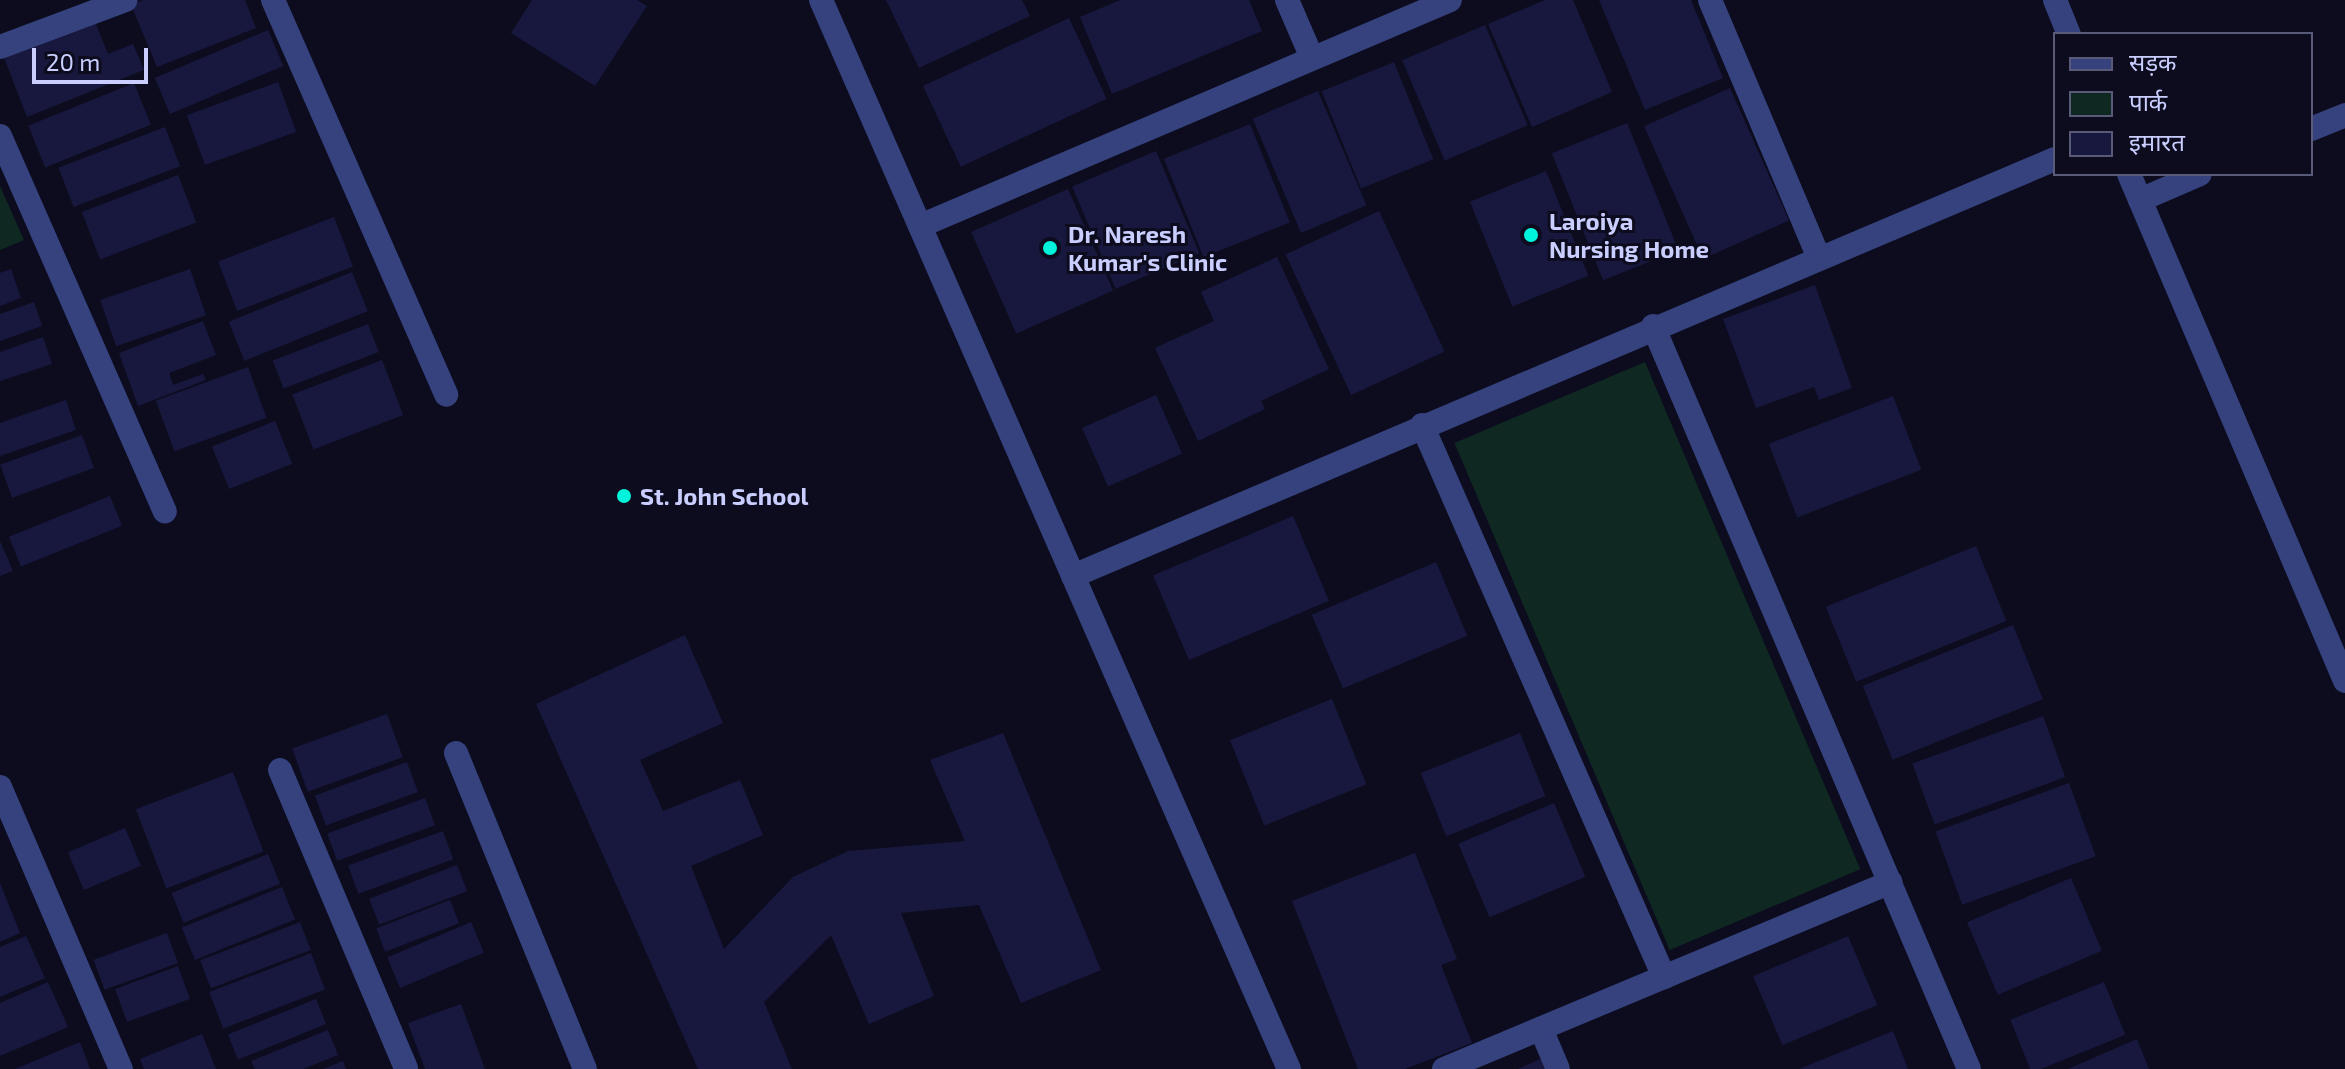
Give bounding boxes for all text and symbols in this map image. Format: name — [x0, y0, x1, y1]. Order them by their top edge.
scale bar — [36, 32, 152, 82]
legend — [2053, 32, 2313, 176]
text: 20 m — [46, 47, 100, 76]
text: सड़क — [2129, 47, 2177, 76]
text: पार्क — [2129, 87, 2167, 116]
text: इमारत — [2129, 127, 2185, 156]
place label: Laroiya Nursing Home — [1549, 207, 1709, 263]
place label: Dr. Naresh Kumar's Clinic — [1068, 220, 1227, 276]
marker: Laroiya Nursing Home — [1520, 224, 1542, 246]
marker: Dr. Naresh Kumar's Clinic — [1039, 237, 1061, 259]
place label: St. John School — [640, 482, 809, 510]
marker: St. John School — [615, 487, 633, 505]

